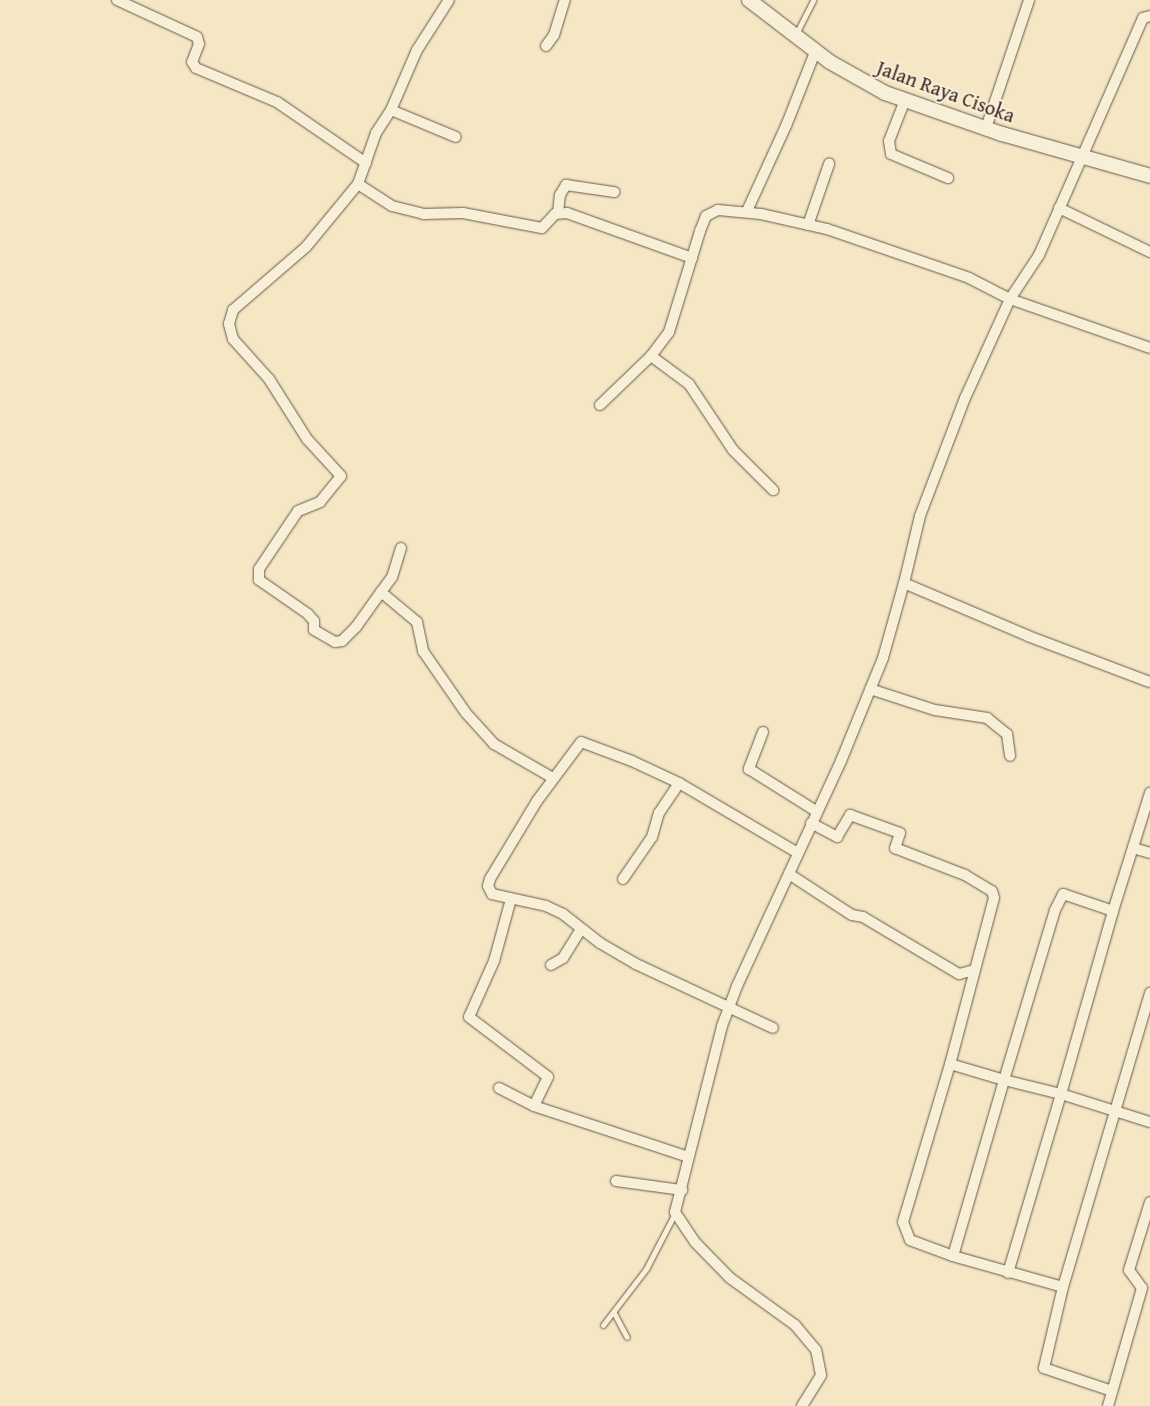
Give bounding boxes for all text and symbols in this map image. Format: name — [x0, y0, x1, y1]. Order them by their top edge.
street label: Jalan Raya Cisoka — [874, 55, 1018, 127]

